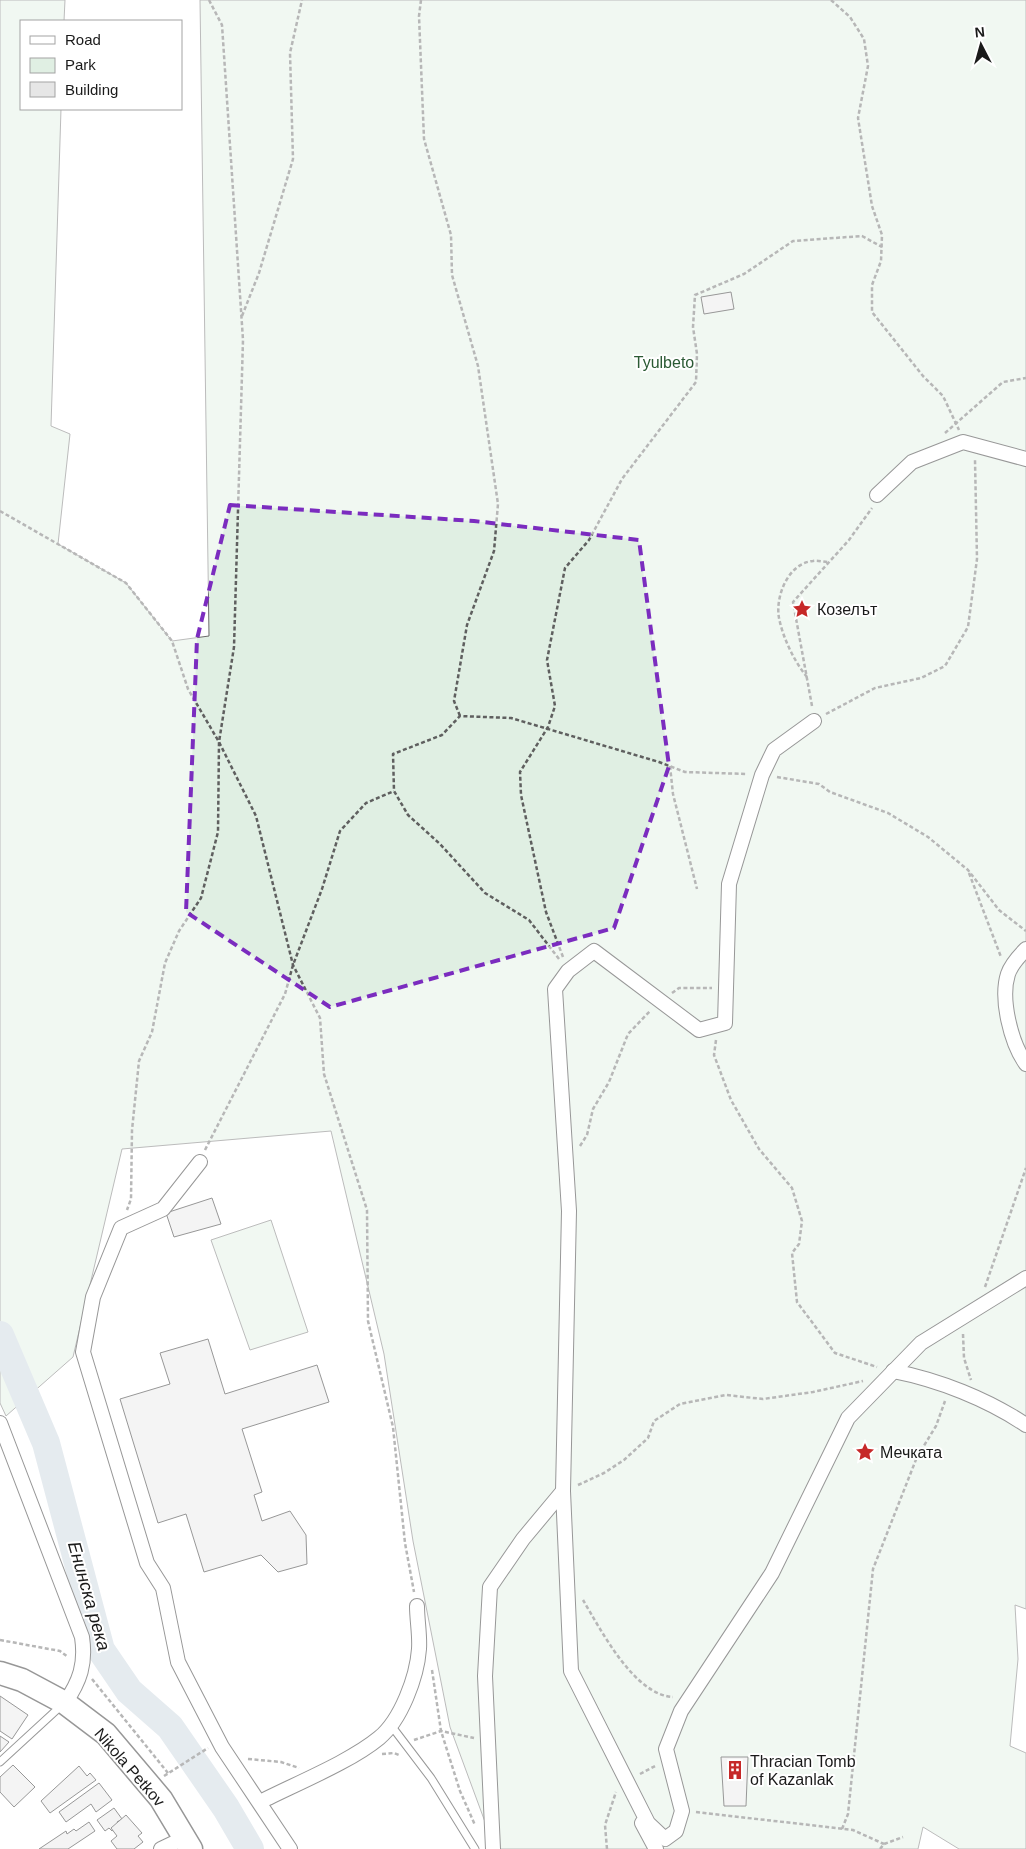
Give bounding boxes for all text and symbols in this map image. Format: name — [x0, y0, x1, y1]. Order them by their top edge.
legend — [20, 20, 182, 110]
north arrow — [956, 20, 1006, 70]
text: N — [974, 24, 986, 41]
text: Road — [65, 31, 101, 48]
text: Park — [65, 56, 96, 73]
text: Building — [65, 81, 118, 98]
park label: Tyulbeto — [634, 354, 694, 371]
place icon: Козелът — [791, 598, 813, 620]
place label: Козелът — [817, 601, 878, 618]
place icon: Мечката — [854, 1441, 876, 1463]
place label: Мечката — [880, 1444, 942, 1461]
water label: Енинска река — [64, 1539, 114, 1653]
street label: Nikola Petkov — [91, 1725, 168, 1810]
place label: Thracian Tomb of Kazanlak — [750, 1753, 856, 1788]
building icon: Thracian Tomb of Kazanlak — [724, 1759, 746, 1781]

